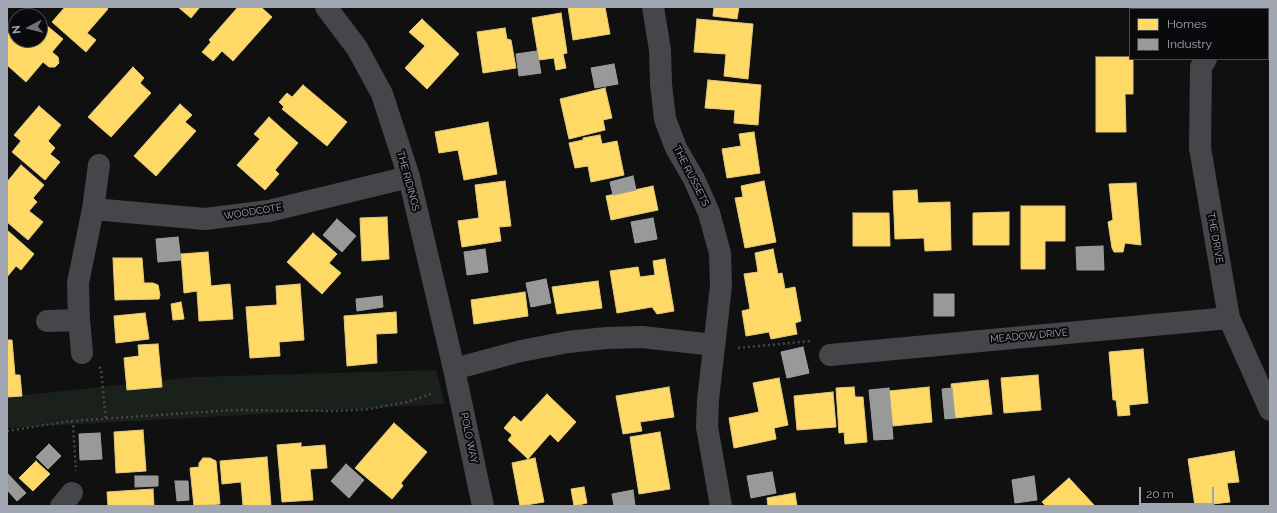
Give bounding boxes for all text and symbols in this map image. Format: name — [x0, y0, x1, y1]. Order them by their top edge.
north arrow — [8, 8, 48, 48]
legend — [1129, 8, 1269, 60]
text: Homes — [1167, 17, 1207, 31]
text: N — [10, 24, 24, 34]
text: Industry — [1167, 37, 1212, 51]
street label: THE RUSSETS — [671, 144, 711, 208]
street label: THE RIDINGS — [394, 150, 422, 212]
street label: WOODCOTE — [223, 201, 283, 223]
street label: THE DRIVE — [1205, 212, 1225, 264]
street label: MEADOW DRIVE — [990, 327, 1068, 345]
street label: POLO WAY — [458, 411, 480, 465]
scale bar — [1141, 479, 1216, 505]
text: 20 m — [1146, 487, 1174, 501]

